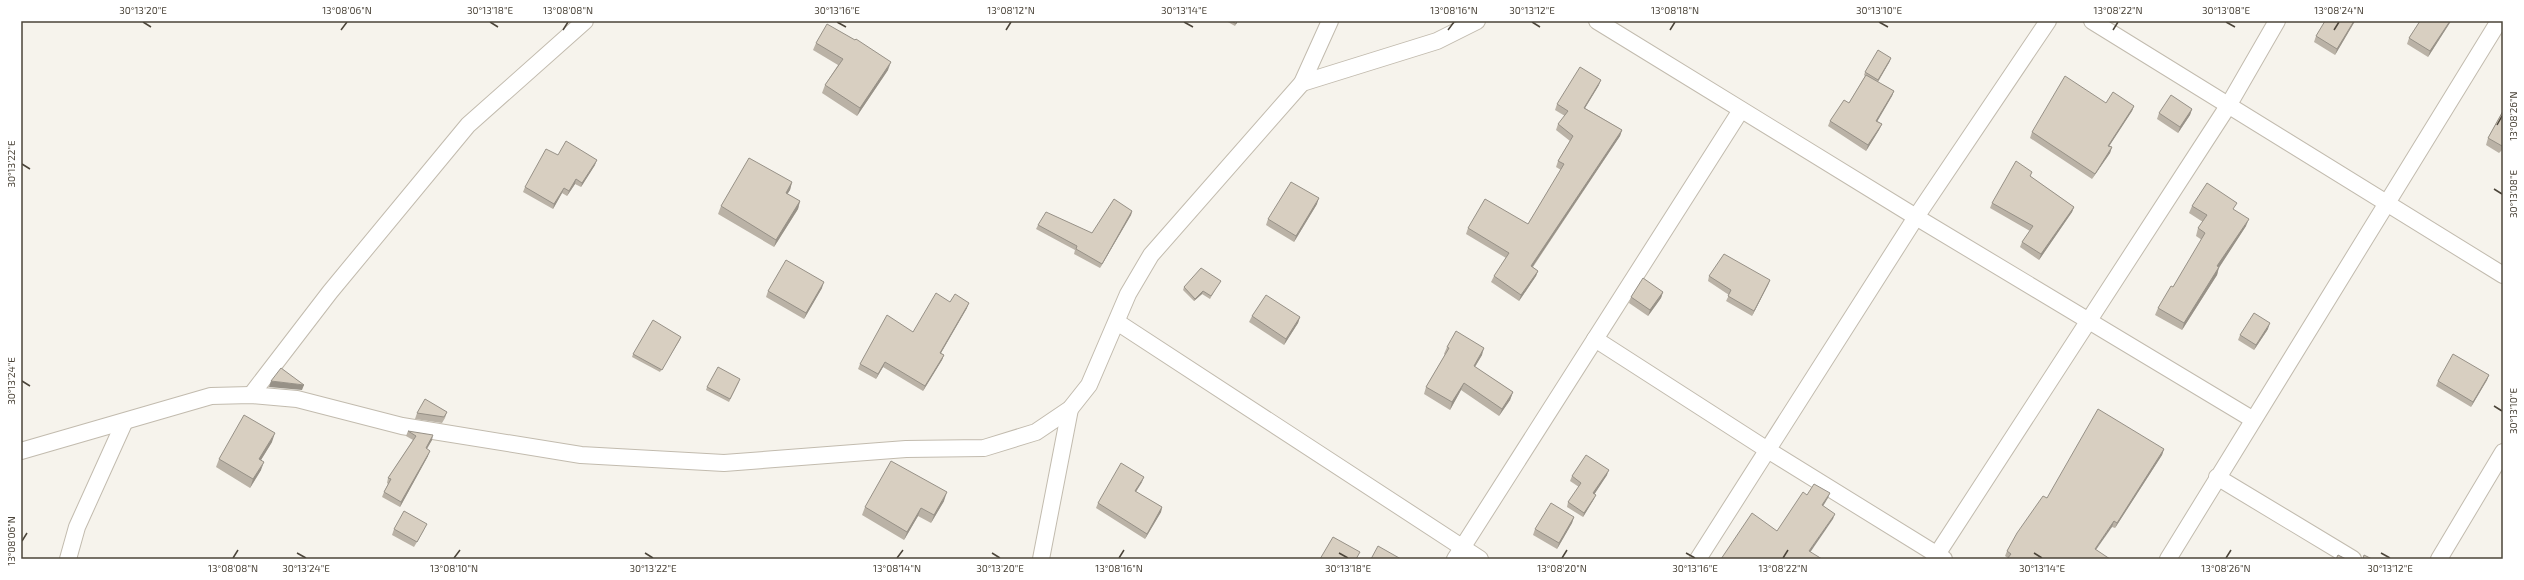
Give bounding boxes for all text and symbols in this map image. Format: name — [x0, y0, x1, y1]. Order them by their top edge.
text: 30°13'20"E — [119, 4, 167, 16]
text: 13°08'06"N — [322, 4, 372, 16]
text: 30°13'18"E — [467, 4, 513, 16]
text: 13°08'08"N — [543, 4, 593, 16]
text: 30°13'16"E — [814, 4, 860, 16]
text: 13°08'12"N — [987, 4, 1035, 16]
text: 30°13'14"E — [1161, 4, 1207, 16]
text: 13°08'16"N — [1430, 4, 1478, 16]
text: 30°13'12"E — [1509, 4, 1555, 16]
text: 13°08'18"N — [1651, 4, 1699, 16]
text: 30°13'10"E — [1856, 4, 1902, 16]
text: 13°08'22"N — [2093, 4, 2143, 16]
text: 30°13'08"E — [2202, 4, 2250, 16]
text: 13°08'24"N — [2314, 4, 2364, 16]
text: 13°08'26"N — [2507, 91, 2519, 141]
text: 30°13'22"E — [5, 140, 17, 188]
text: 30°13'08"E — [2507, 170, 2519, 218]
text: 30°13'24"E — [5, 357, 17, 405]
text: 30°13'10"E — [2507, 388, 2519, 434]
text: 13°08'06"N — [5, 516, 17, 566]
text: 13°08'08"N — [208, 562, 258, 574]
text: 30°13'24"E — [282, 562, 330, 574]
text: 13°08'10"N — [430, 562, 478, 574]
text: 30°13'22"E — [629, 562, 677, 574]
text: 13°08'14"N — [873, 562, 921, 574]
text: 30°13'20"E — [976, 562, 1024, 574]
text: 13°08'16"N — [1095, 562, 1143, 574]
text: 30°13'18"E — [1325, 562, 1371, 574]
text: 13°08'20"N — [1537, 562, 1587, 574]
text: 30°13'16"E — [1672, 562, 1718, 574]
text: 13°08'22"N — [1758, 562, 1808, 574]
text: 30°13'14"E — [2019, 562, 2065, 574]
text: 13°08'26"N — [2201, 562, 2251, 574]
text: 30°13'12"E — [2367, 562, 2413, 574]

